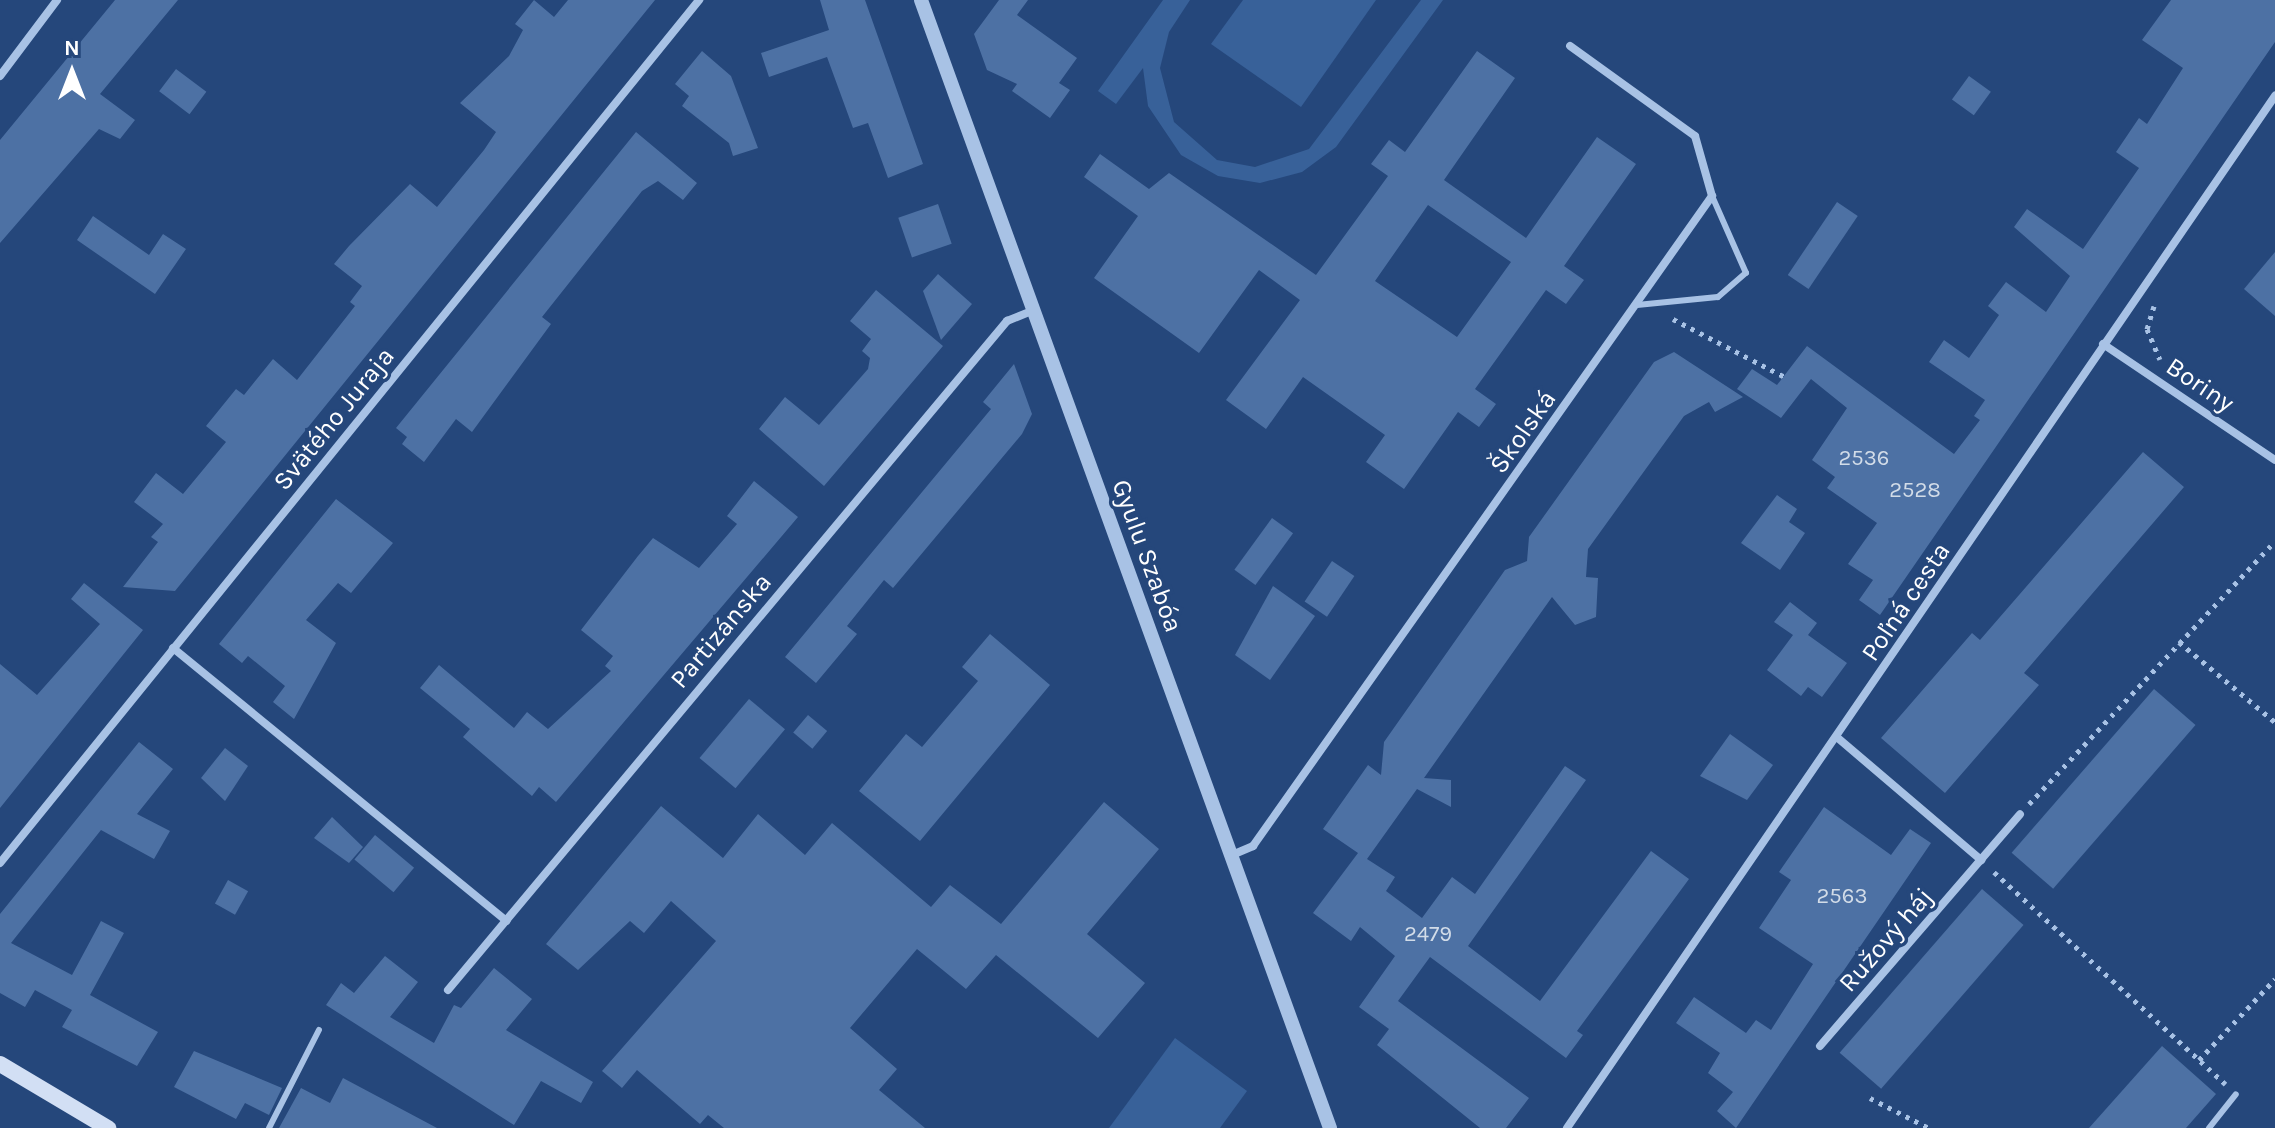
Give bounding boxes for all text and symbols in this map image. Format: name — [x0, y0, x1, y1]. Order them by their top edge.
north arrow — [32, 32, 112, 112]
text: N — [64, 35, 80, 61]
street label: Svätého Juraja — [267, 341, 401, 497]
street label: Boriny — [2160, 351, 2240, 419]
street label: Školská — [1483, 384, 1563, 480]
house number: 2536 — [1839, 446, 1889, 472]
street label: Gyulu Szabóa — [1105, 475, 1189, 637]
house number: 2528 — [1889, 478, 1941, 504]
street label: Poľná cesta — [1855, 537, 1957, 667]
street label: Partizánska — [664, 567, 778, 695]
street label: Ružový háj — [1832, 882, 1940, 998]
house number: 2563 — [1817, 884, 1867, 910]
house number: 2479 — [1404, 922, 1452, 948]

